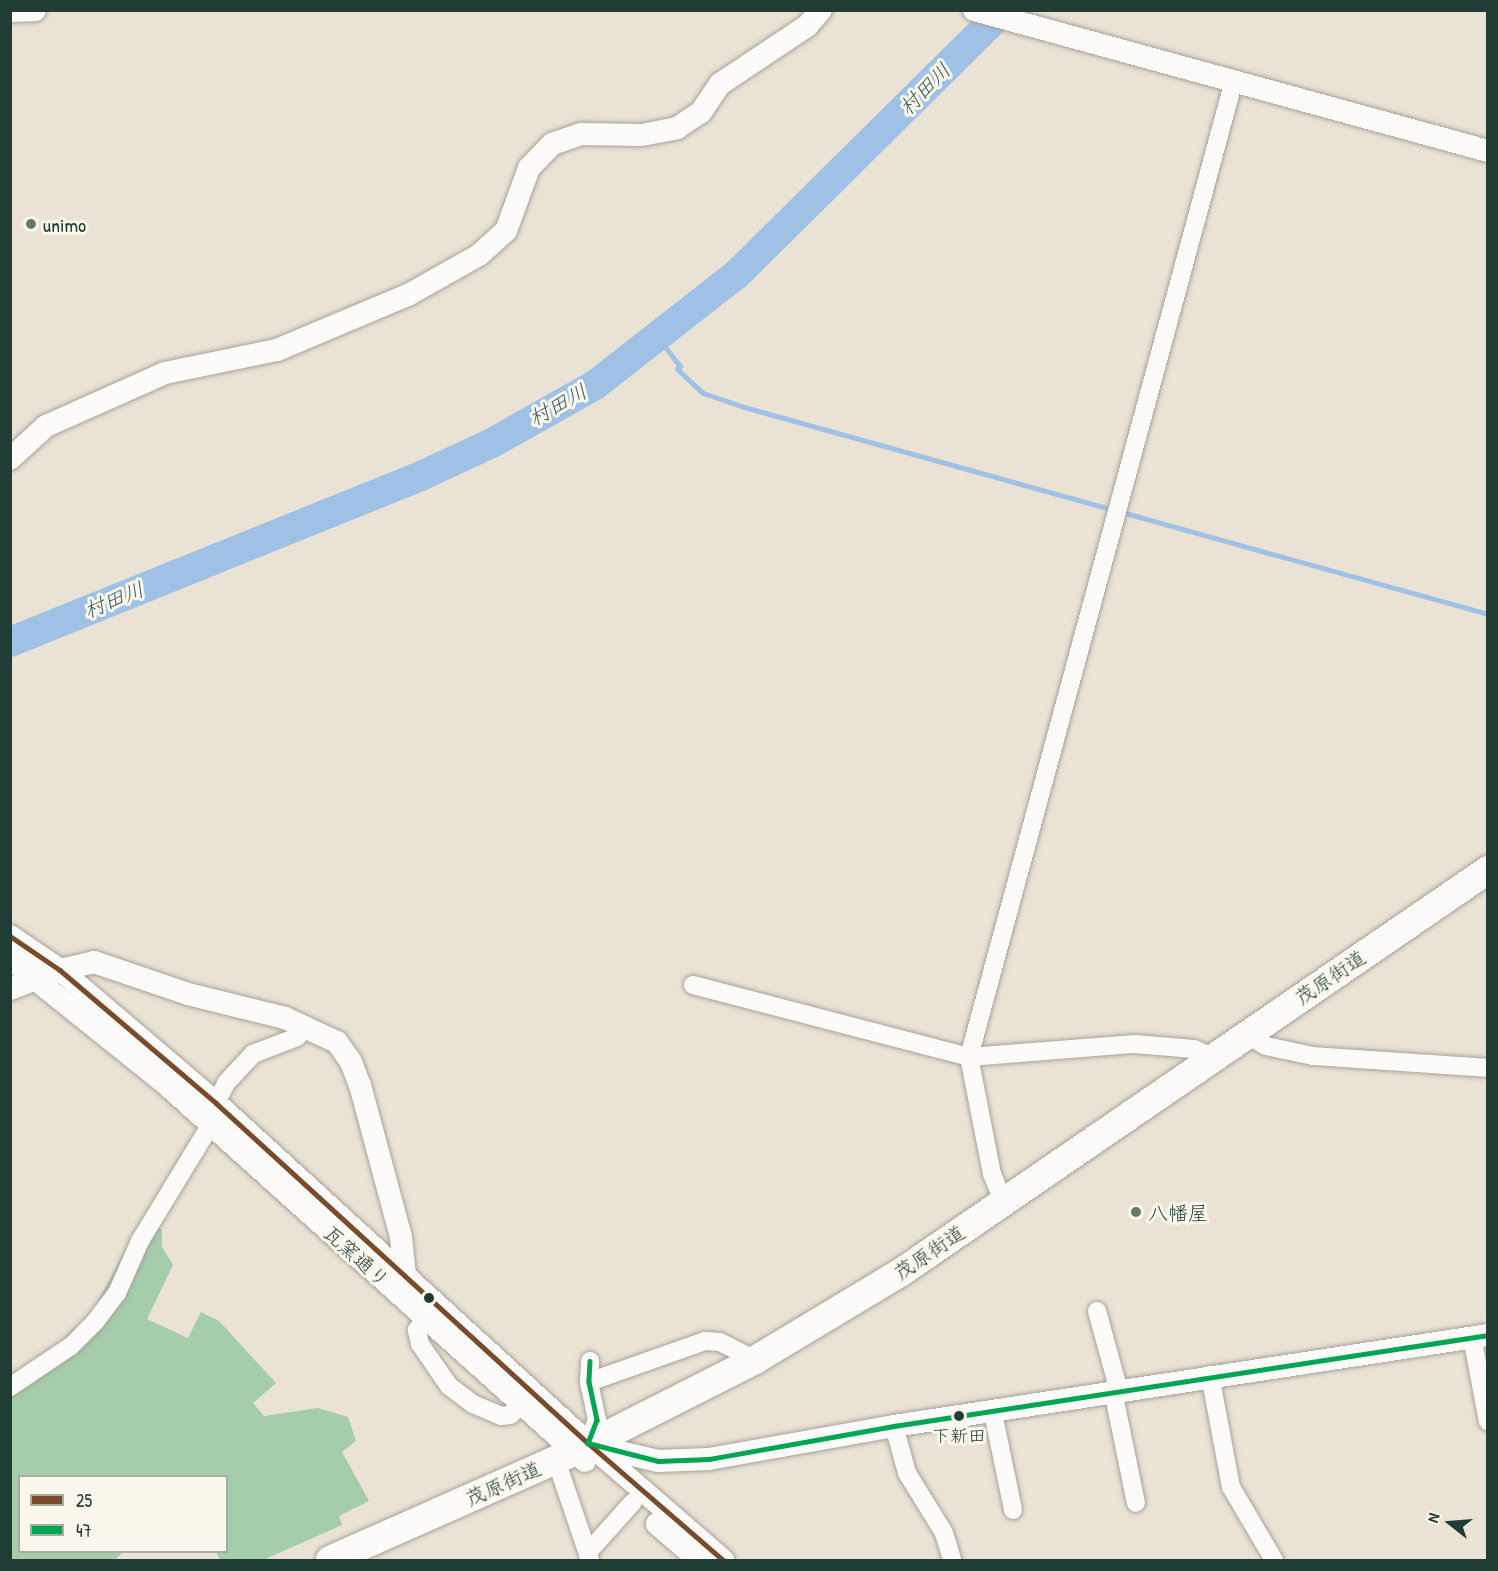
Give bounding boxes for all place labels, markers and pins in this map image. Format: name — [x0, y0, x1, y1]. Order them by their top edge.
place label: unimo — [43, 212, 86, 236]
marker: unimo — [24, 217, 38, 231]
place label: 八幡屋 — [1148, 1200, 1208, 1224]
marker: 八幡屋 — [1129, 1205, 1143, 1219]
unlabelled marker — [423, 1292, 435, 1304]
marker: 下新田 — [953, 1410, 965, 1422]
place label: 下新田 — [932, 1425, 986, 1447]

